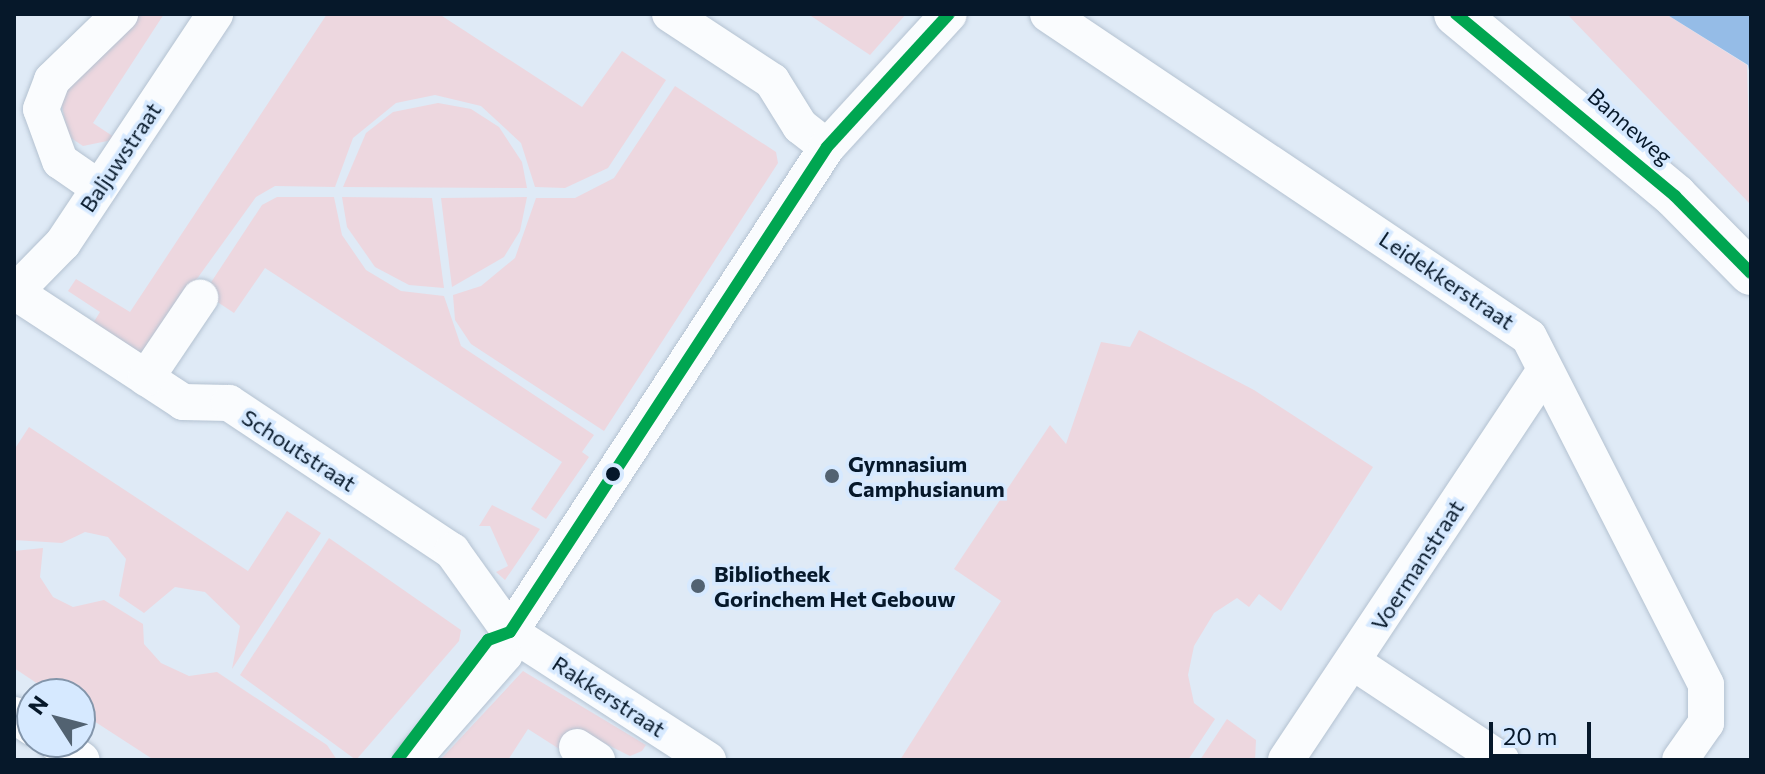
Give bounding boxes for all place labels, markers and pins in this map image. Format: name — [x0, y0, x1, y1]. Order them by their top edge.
place label: Gymnasium Camphusianum — [848, 450, 1005, 502]
unlabelled marker — [605, 466, 621, 482]
marker: Gymnasium Camphusianum — [823, 467, 841, 485]
place label: Bibliotheek Gorinchem Het Gebouw — [714, 560, 956, 612]
marker: Bibliotheek Gorinchem Het Gebouw — [689, 577, 707, 595]

